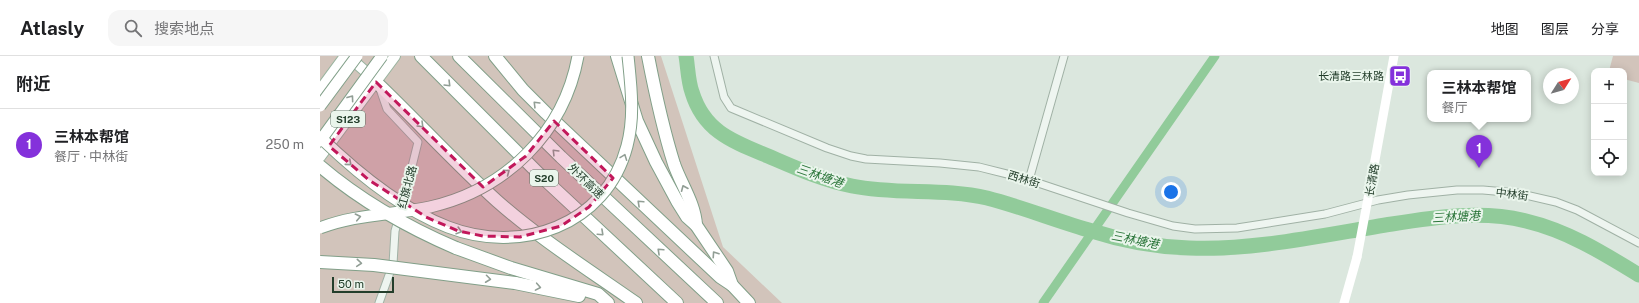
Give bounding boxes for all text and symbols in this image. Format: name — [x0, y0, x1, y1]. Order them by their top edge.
search box — [108, 10, 388, 46]
text: Atlasly — [20, 17, 84, 39]
icon: search — [122, 17, 144, 39]
text: 搜索地点 — [154, 20, 214, 37]
text: 地图 — [1491, 21, 1519, 37]
text: 图层 — [1541, 21, 1569, 37]
text: 分享 — [1591, 21, 1619, 37]
bus stop icon: 长清路三林路 — [1387, 63, 1413, 89]
north arrow — [1543, 68, 1579, 104]
map controls — [1591, 68, 1627, 176]
button: + — [1591, 68, 1627, 104]
place label: 长清路三林路 — [1318, 70, 1384, 82]
popup — [1427, 70, 1531, 122]
text: 附近 — [16, 74, 50, 94]
one-way arrow — [443, 79, 451, 87]
text: 三林本帮馆 — [1441, 79, 1517, 96]
one-way arrow — [346, 96, 353, 103]
text: 餐厅 — [1441, 100, 1468, 115]
one-way arrow — [533, 101, 541, 109]
button: − — [1591, 104, 1627, 140]
road number: S123 — [331, 111, 365, 127]
one-way arrow — [416, 120, 424, 128]
text: 三林本帮馆 — [54, 128, 129, 145]
pin: 1 — [1466, 135, 1492, 168]
text: 1 — [26, 137, 32, 152]
text: 250 m — [266, 137, 304, 152]
button: locate — [1591, 140, 1627, 176]
text: 餐厅 · 中林街 — [54, 149, 128, 164]
one-way arrow — [552, 149, 560, 157]
one-way arrow — [619, 153, 627, 160]
one-way arrow — [344, 159, 351, 166]
street label: 外环高速 — [566, 161, 606, 201]
water label: 三林塘港 — [795, 162, 847, 191]
street label: 长清路 — [1363, 163, 1381, 197]
street label: 红旗北路 — [396, 164, 418, 210]
street label: 西林街 — [1006, 168, 1042, 190]
one-way arrow — [502, 170, 509, 177]
road number: S20 — [530, 170, 558, 186]
your location — [1161, 182, 1181, 202]
one-way arrow — [681, 185, 689, 193]
street label: 中林街 — [1495, 186, 1529, 202]
one-way arrow — [637, 200, 645, 208]
water label: 三林塘港 — [1432, 209, 1482, 225]
one-way arrow — [354, 214, 361, 222]
one-way arrow — [455, 226, 462, 235]
one-way arrow — [596, 229, 604, 236]
water label: 三林塘港 — [1110, 229, 1162, 252]
one-way arrow — [657, 248, 665, 255]
one-way arrow — [712, 251, 720, 258]
one-way arrow — [356, 259, 362, 268]
scale bar — [332, 275, 394, 294]
one-way arrow — [485, 275, 491, 284]
text: 50 m — [338, 278, 364, 290]
one-way arrow — [535, 282, 541, 291]

